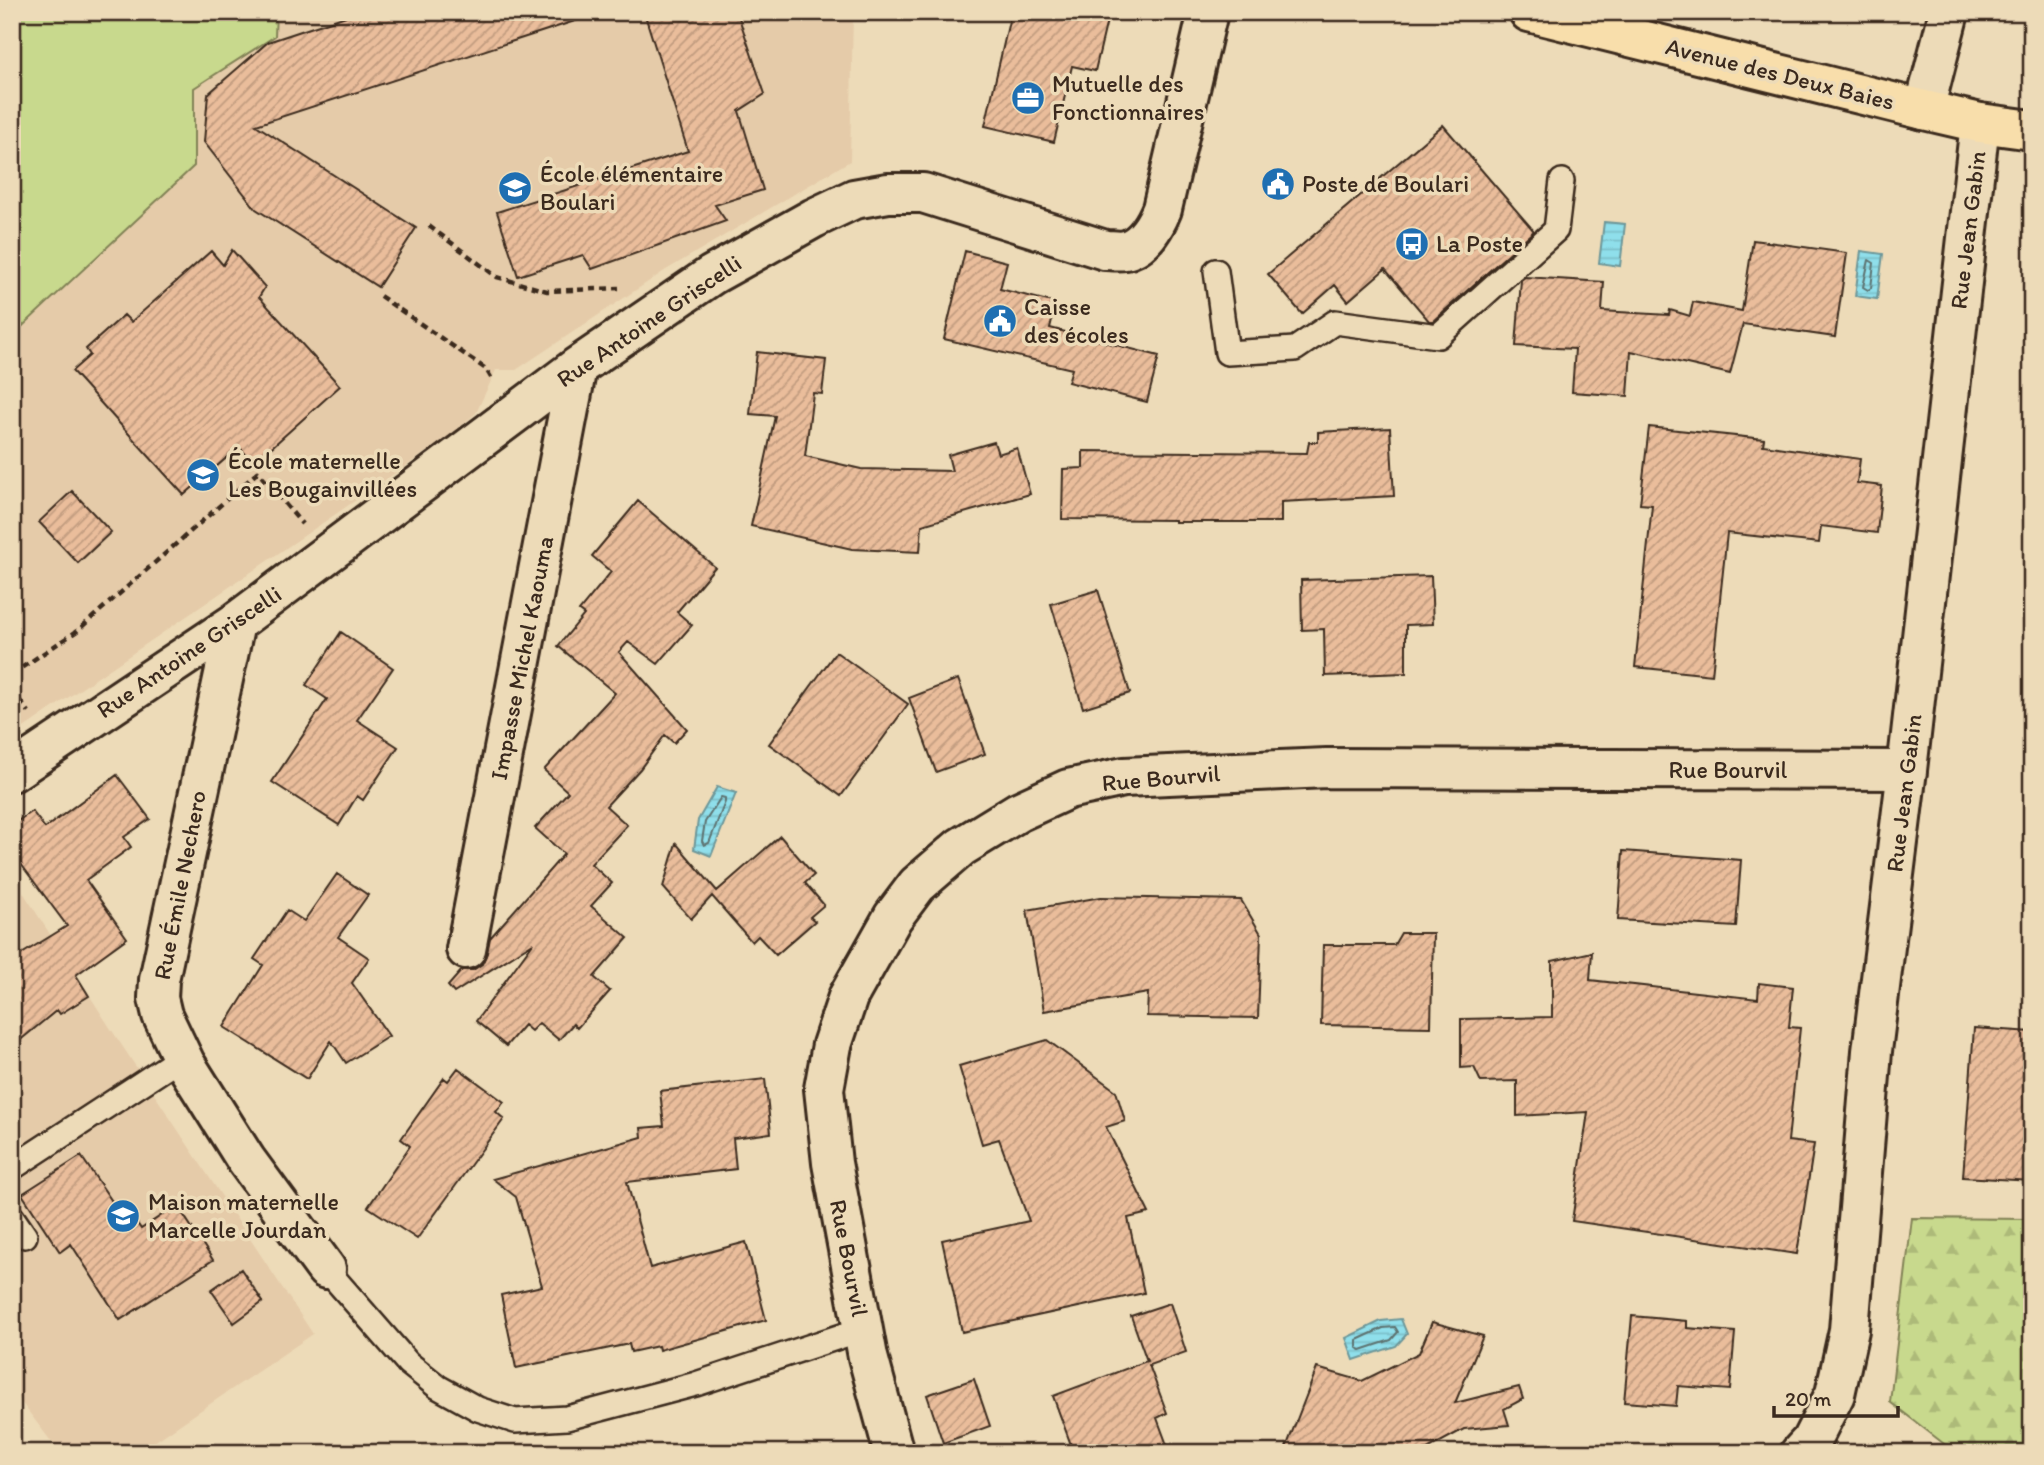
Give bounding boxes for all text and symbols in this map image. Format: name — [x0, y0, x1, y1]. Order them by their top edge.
street label: Avenue des Deux Baies — [1663, 31, 1897, 116]
place label: Mutuelle des Fonctionnaires — [1052, 69, 1204, 126]
office icon: Mutuelle des Fonctionnaires — [1009, 79, 1047, 117]
street label: Rue Jean Gabin — [1943, 149, 1992, 311]
place label: École élémentaire Boulari — [540, 159, 723, 216]
public building icon: Poste de Boulari — [1259, 165, 1297, 203]
school or university icon: École élémentaire Boulari — [496, 169, 534, 207]
place label: Poste de Boulari — [1302, 169, 1469, 198]
bus stop icon: La Poste — [1393, 225, 1431, 263]
place label: La Poste — [1436, 229, 1523, 258]
street label: Rue Antoine Griscelli — [551, 248, 747, 393]
place label: Caisse des écoles — [1024, 292, 1129, 349]
public building icon: Caisse des écoles — [981, 302, 1019, 340]
place label: École maternelle Les Bougainvillées — [228, 446, 417, 503]
school or university icon: École maternelle Les Bougainvillées — [184, 456, 222, 494]
street label: Impasse Michel Kaouma — [484, 533, 559, 782]
street label: Rue Antoine Griscelli — [91, 579, 287, 724]
street label: Rue Jean Gabin — [1879, 712, 1928, 874]
street label: Rue Bourvil — [1669, 755, 1788, 784]
street label: Rue Bourvil — [1101, 758, 1222, 797]
street label: Rue Émile Nechero — [147, 788, 212, 982]
place label: Maison maternelle Marcelle Jourdan — [148, 1187, 339, 1244]
school or university icon: Maison maternelle Marcelle Jourdan — [104, 1197, 142, 1235]
street label: Rue Bourvil — [824, 1197, 875, 1319]
scale bar — [1774, 1374, 1899, 1418]
text: 20 m — [1785, 1386, 1832, 1411]

